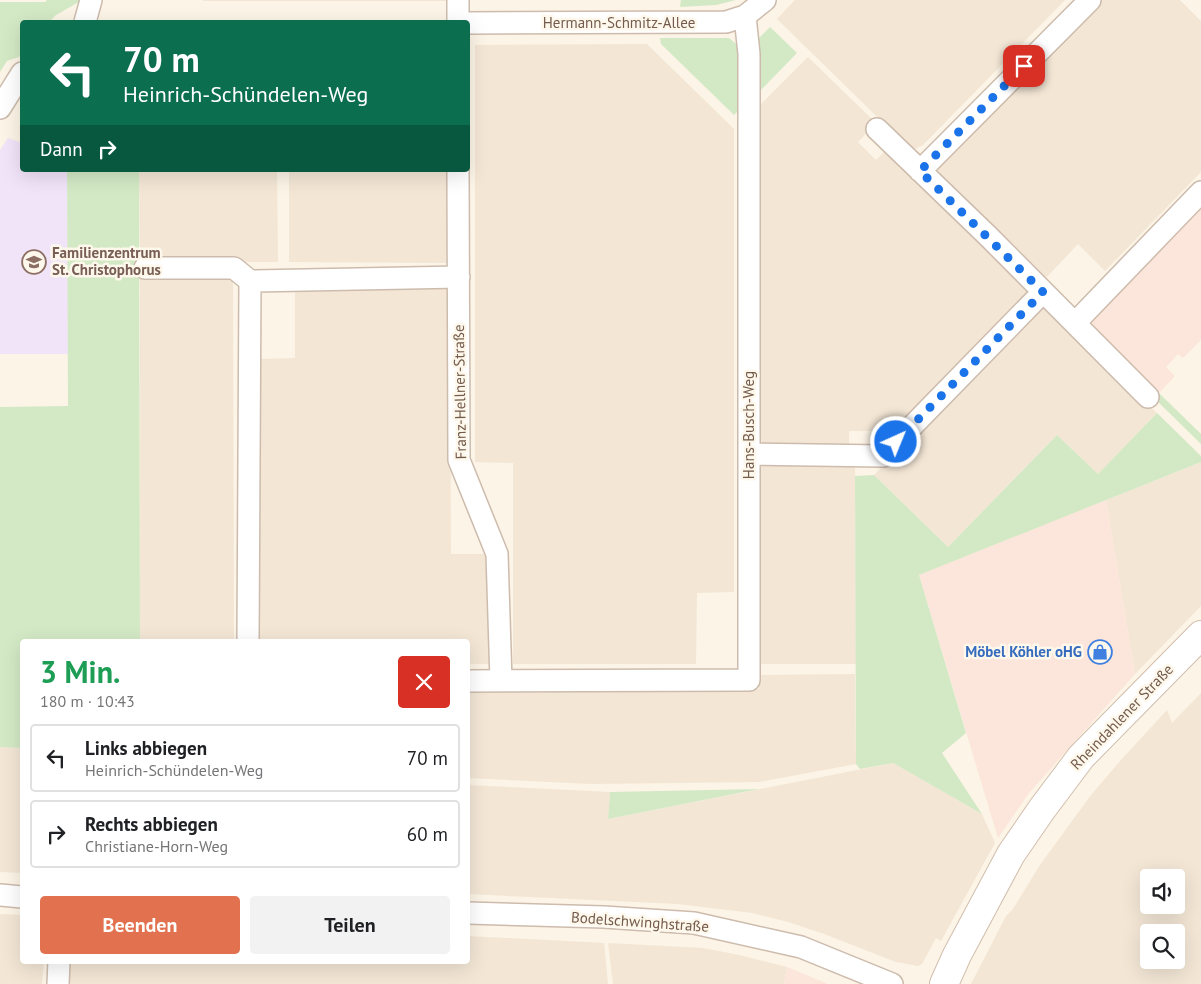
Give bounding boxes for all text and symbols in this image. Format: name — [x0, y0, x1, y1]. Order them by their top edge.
street label: Hermann-Schmitz-Allee — [543, 13, 695, 32]
text: 70 m — [123, 36, 200, 82]
icon: left — [40, 40, 105, 105]
pin — [1003, 45, 1045, 87]
icon: arrive — [1010, 52, 1038, 80]
text: Heinrich-Schündelen-Weg — [123, 80, 368, 108]
icon: right — [93, 135, 121, 163]
text: Dann — [40, 137, 83, 161]
place label: Familienzentrum St. Christophorus — [52, 243, 161, 279]
school or university icon: Familienzentrum St. Christophorus — [21, 249, 47, 275]
street label: Franz-Hellner-Straße — [449, 324, 470, 460]
street label: Hans-Busch-Weg — [739, 371, 758, 479]
position arrow — [869, 415, 921, 467]
shop icon: Möbel Köhler oHG — [1087, 639, 1113, 665]
place label: Möbel Köhler oHG — [965, 642, 1082, 661]
text: 3 Min. — [40, 652, 120, 691]
button: close — [398, 656, 450, 708]
street label: Rheindahlener Straße — [1066, 660, 1177, 774]
text: 180 m · 10:43 — [40, 691, 135, 711]
text: Links abbiegen — [85, 736, 207, 760]
icon: left — [42, 744, 70, 772]
text: 70 m — [407, 746, 448, 770]
text: Heinrich-Schündelen-Weg — [85, 760, 263, 780]
text: Rechts abbiegen — [85, 812, 218, 836]
icon: right — [42, 820, 70, 848]
text: 60 m — [407, 822, 448, 846]
text: Christiane-Horn-Weg — [85, 836, 228, 856]
map controls — [1140, 869, 1185, 969]
button: sound — [1140, 869, 1185, 914]
button: Beenden — [40, 896, 240, 954]
button: Teilen — [250, 896, 450, 954]
street label: Bodelschwinghstraße — [570, 907, 710, 936]
button: search — [1140, 924, 1185, 969]

